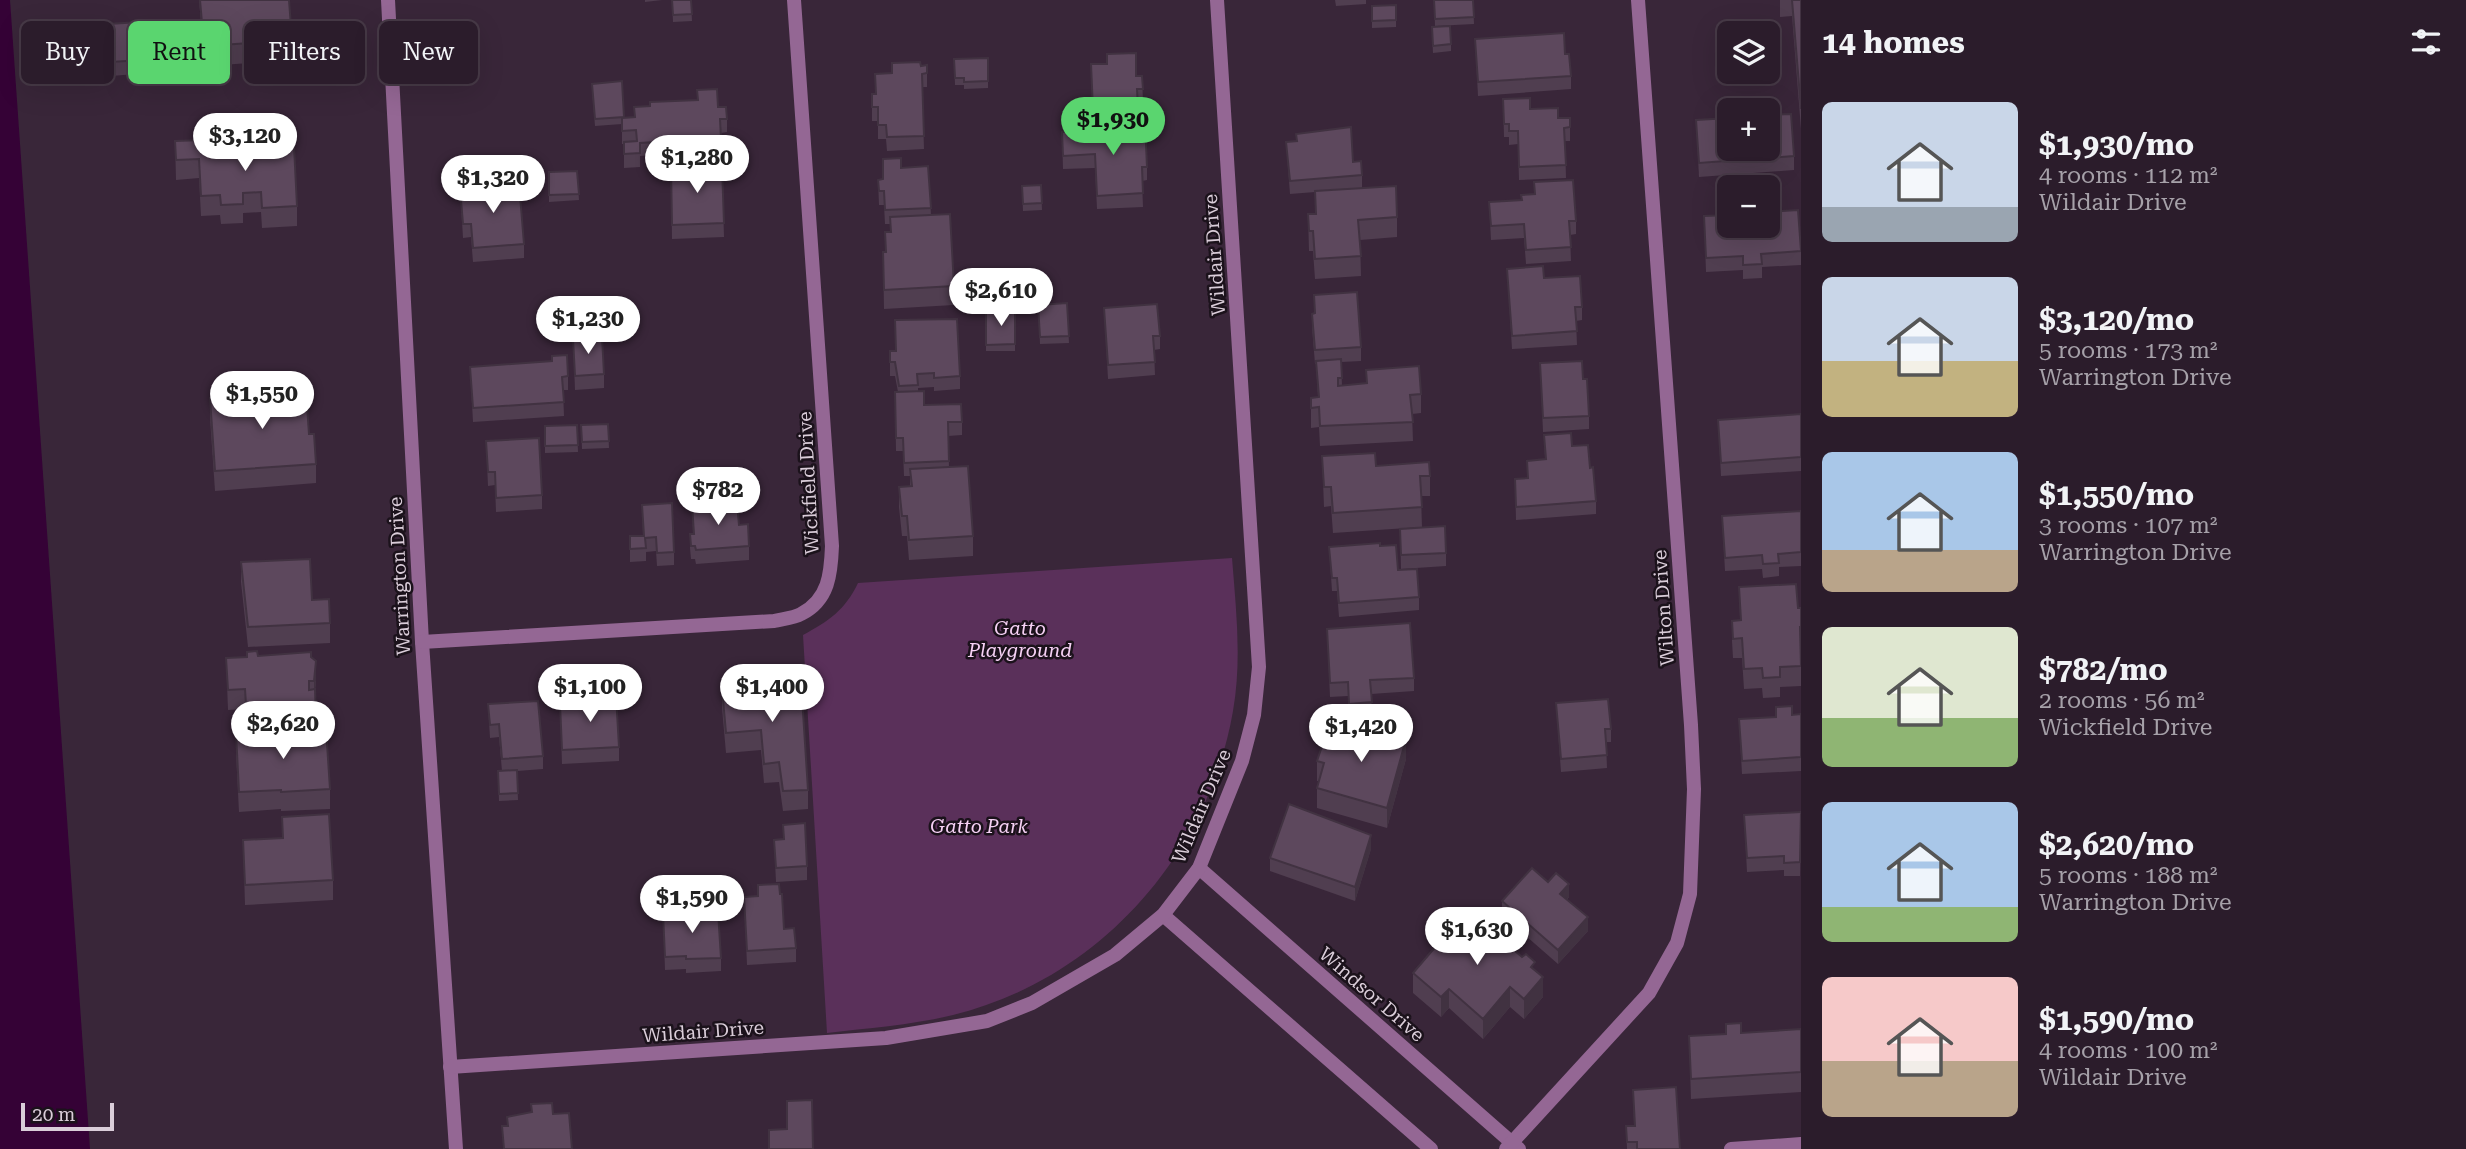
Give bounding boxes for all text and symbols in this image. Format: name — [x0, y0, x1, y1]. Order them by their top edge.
chip: Buy — [21, 21, 114, 84]
chip: Rent — [128, 21, 230, 84]
chip: Filters — [244, 21, 365, 84]
chip: New — [379, 21, 478, 84]
map controls — [1717, 21, 1780, 238]
button: layers — [1717, 21, 1780, 84]
icon: filters — [2407, 23, 2445, 61]
text: 14 homes — [1822, 25, 1965, 60]
pin: $1,930 — [1056, 97, 1170, 157]
button: + — [1717, 98, 1780, 161]
text: $1,930 — [1077, 106, 1149, 133]
pin: $3,120 — [188, 114, 302, 173]
text: $3,120 — [209, 122, 281, 149]
text: $1,930/mo — [2039, 127, 2194, 162]
icon: home — [1878, 130, 1962, 214]
pin: $1,280 — [640, 136, 754, 195]
text: $1,280 — [661, 144, 733, 171]
pin: $1,320 — [436, 156, 550, 215]
text: 4 rooms · 112 m² — [2039, 162, 2217, 189]
text: $1,320 — [457, 164, 529, 191]
button: − — [1717, 175, 1780, 238]
text: Wildair Drive — [2039, 189, 2187, 216]
street label: Wildair Drive — [1199, 193, 1230, 317]
pin: $2,610 — [944, 268, 1058, 328]
text: $2,610 — [965, 277, 1037, 304]
pin: $1,230 — [531, 296, 645, 356]
text: $3,120/mo — [2039, 302, 2194, 337]
text: $1,230 — [552, 305, 624, 332]
icon: home — [1878, 305, 1962, 389]
text: 5 rooms · 173 m² — [2039, 337, 2217, 364]
text: Warrington Drive — [2039, 364, 2232, 391]
pin: $1,550 — [205, 372, 319, 431]
text: $1,550 — [226, 380, 298, 407]
street label: Wickfield Drive — [793, 411, 824, 555]
pin: $782 — [677, 468, 759, 527]
text: $782 — [692, 476, 744, 503]
text: $1,550/mo — [2039, 477, 2194, 512]
icon: home — [1878, 480, 1962, 564]
street label: Warrington Drive — [384, 496, 415, 656]
text: 3 rooms · 107 m² — [2039, 512, 2217, 539]
text: Warrington Drive — [2039, 539, 2232, 566]
street label: Wilton Drive — [1648, 549, 1679, 667]
park label: Gatto Playground — [967, 617, 1072, 662]
text: $782/mo — [2039, 652, 2168, 687]
icon: home — [1878, 655, 1962, 739]
pin: $1,100 — [533, 664, 647, 724]
pin: $1,400 — [715, 664, 829, 724]
text: $1,100 — [554, 673, 626, 700]
text: $1,400 — [736, 673, 808, 700]
text: 2 rooms · 56 m² — [2039, 687, 2205, 714]
pin: $2,620 — [226, 702, 340, 761]
pin: $1,420 — [1304, 704, 1418, 764]
text: $2,620 — [247, 710, 319, 737]
text: $1,420 — [1325, 713, 1397, 740]
text: Wickfield Drive — [2039, 714, 2213, 741]
street label: Wildair Drive — [1167, 746, 1236, 867]
park label: Gatto Park — [930, 815, 1028, 838]
text: $2,620/mo — [2039, 827, 2194, 862]
icon: home — [1878, 830, 1962, 914]
text: 5 rooms · 188 m² — [2039, 862, 2217, 889]
pin: $1,590 — [635, 876, 749, 935]
text: $1,590 — [656, 884, 728, 911]
text: Warrington Drive — [2039, 889, 2232, 916]
pin: $1,630 — [1420, 908, 1534, 967]
text: $1,630 — [1441, 916, 1513, 943]
street label: Windsor Drive — [1314, 942, 1429, 1047]
text: $1,590/mo — [2039, 1002, 2194, 1037]
icon: home — [1878, 1005, 1962, 1089]
street label: Wildair Drive — [641, 1016, 765, 1047]
text: 4 rooms · 100 m² — [2039, 1037, 2217, 1064]
text: Wildair Drive — [2039, 1064, 2187, 1091]
scale bar — [21, 1100, 114, 1132]
text: 20 m — [32, 1103, 75, 1126]

